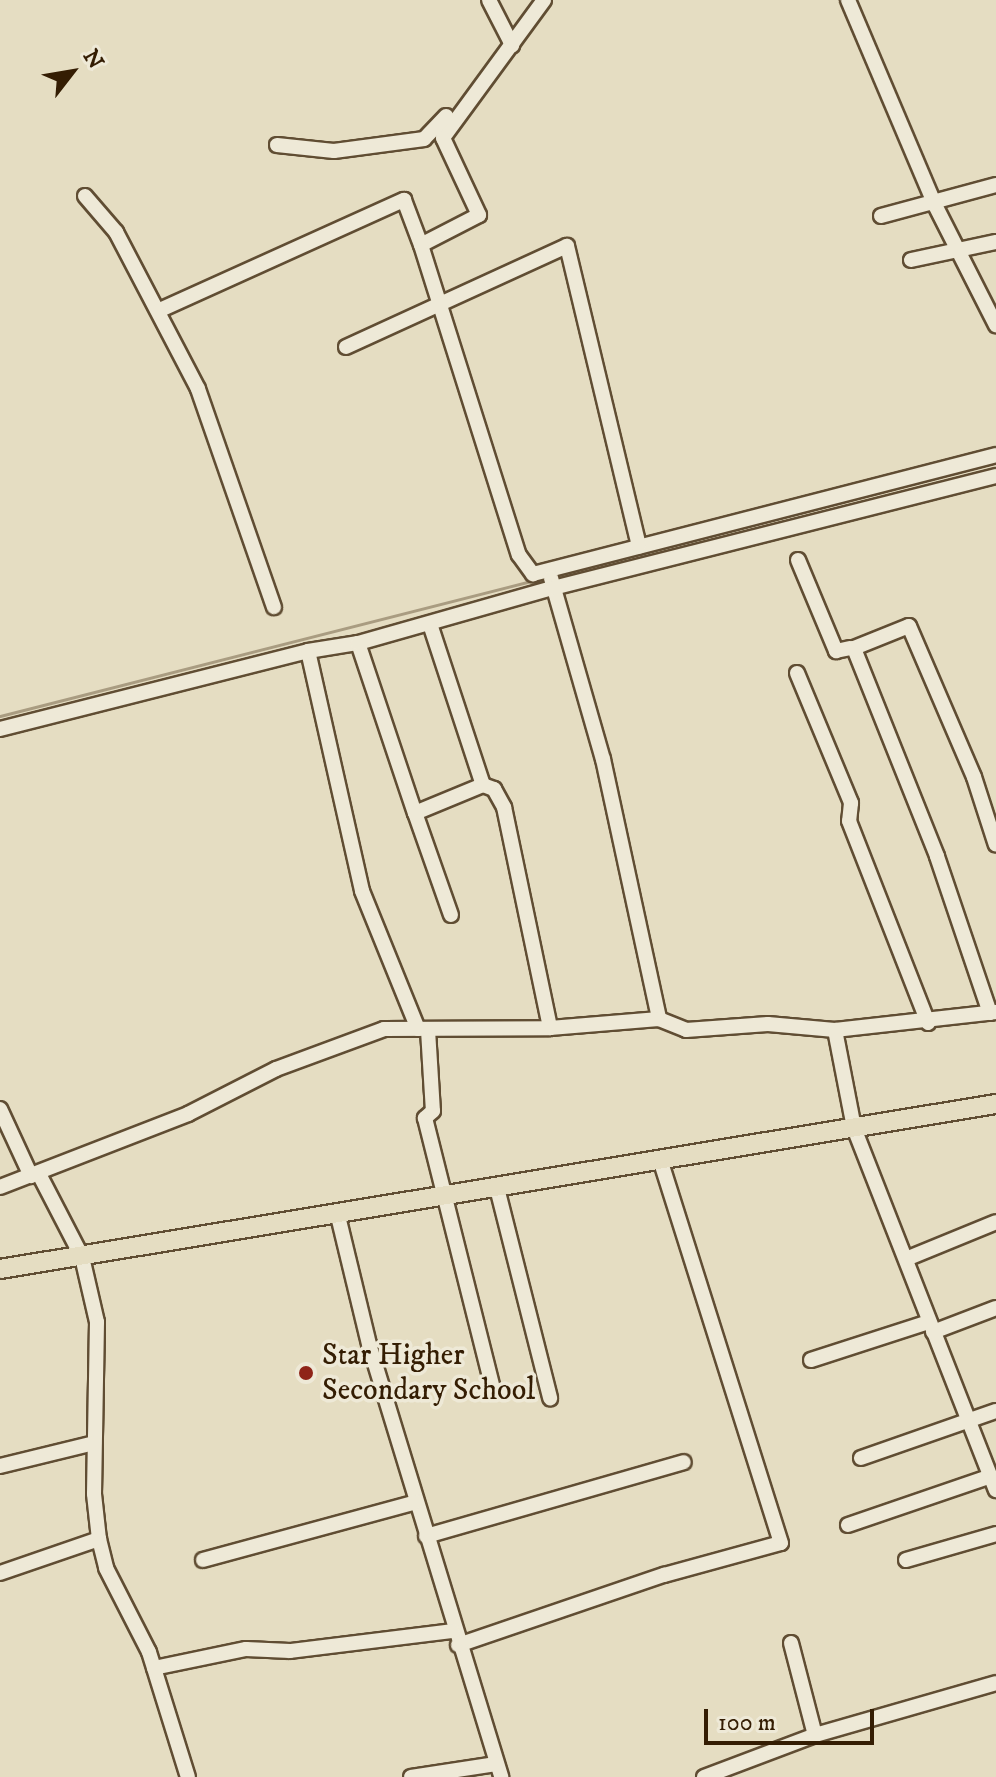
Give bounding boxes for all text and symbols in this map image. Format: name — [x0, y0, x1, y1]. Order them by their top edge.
north arrow — [32, 32, 112, 112]
text: N — [77, 45, 109, 74]
place label: Star Higher Secondary School — [322, 1338, 535, 1408]
marker: Star Higher Secondary School — [297, 1364, 315, 1382]
scale bar — [708, 1693, 878, 1743]
text: 100 m — [718, 1708, 776, 1738]

